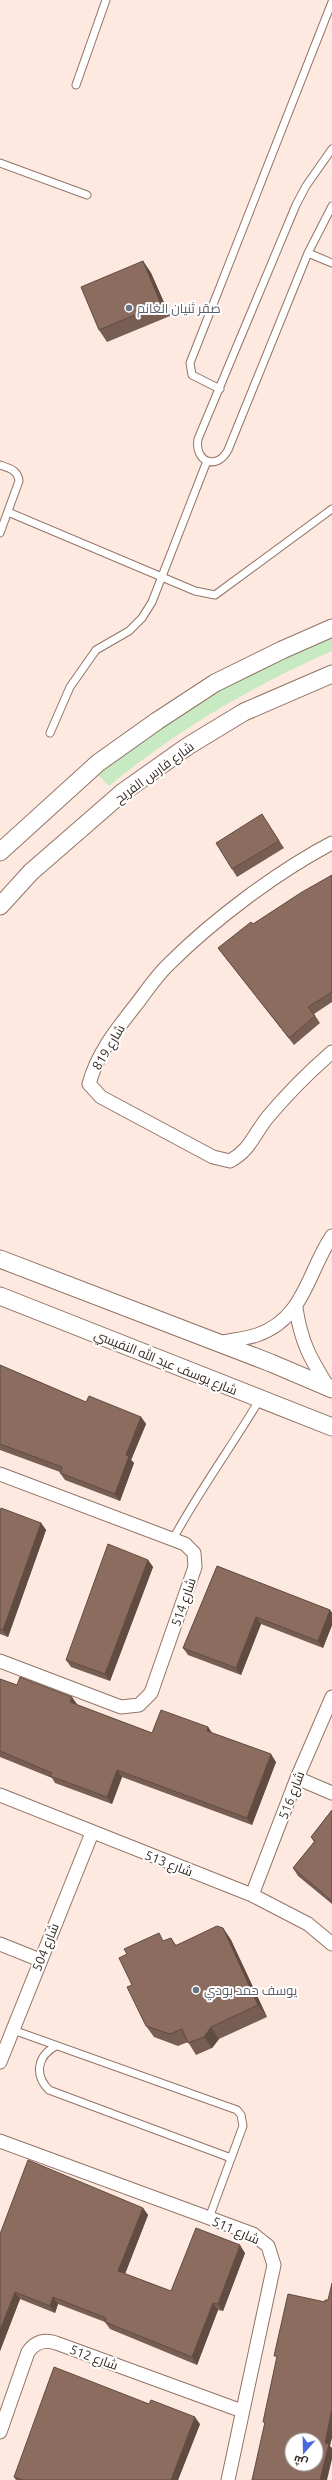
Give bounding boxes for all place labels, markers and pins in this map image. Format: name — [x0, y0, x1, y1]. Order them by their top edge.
place label: صقر ثنيان الغانم — [137, 301, 221, 318]
marker: صقر ثنيان الغانم — [124, 303, 134, 313]
place label: يوسف حمد بودي — [204, 1983, 298, 2001]
marker: يوسف حمد بودي — [191, 1985, 201, 1995]

